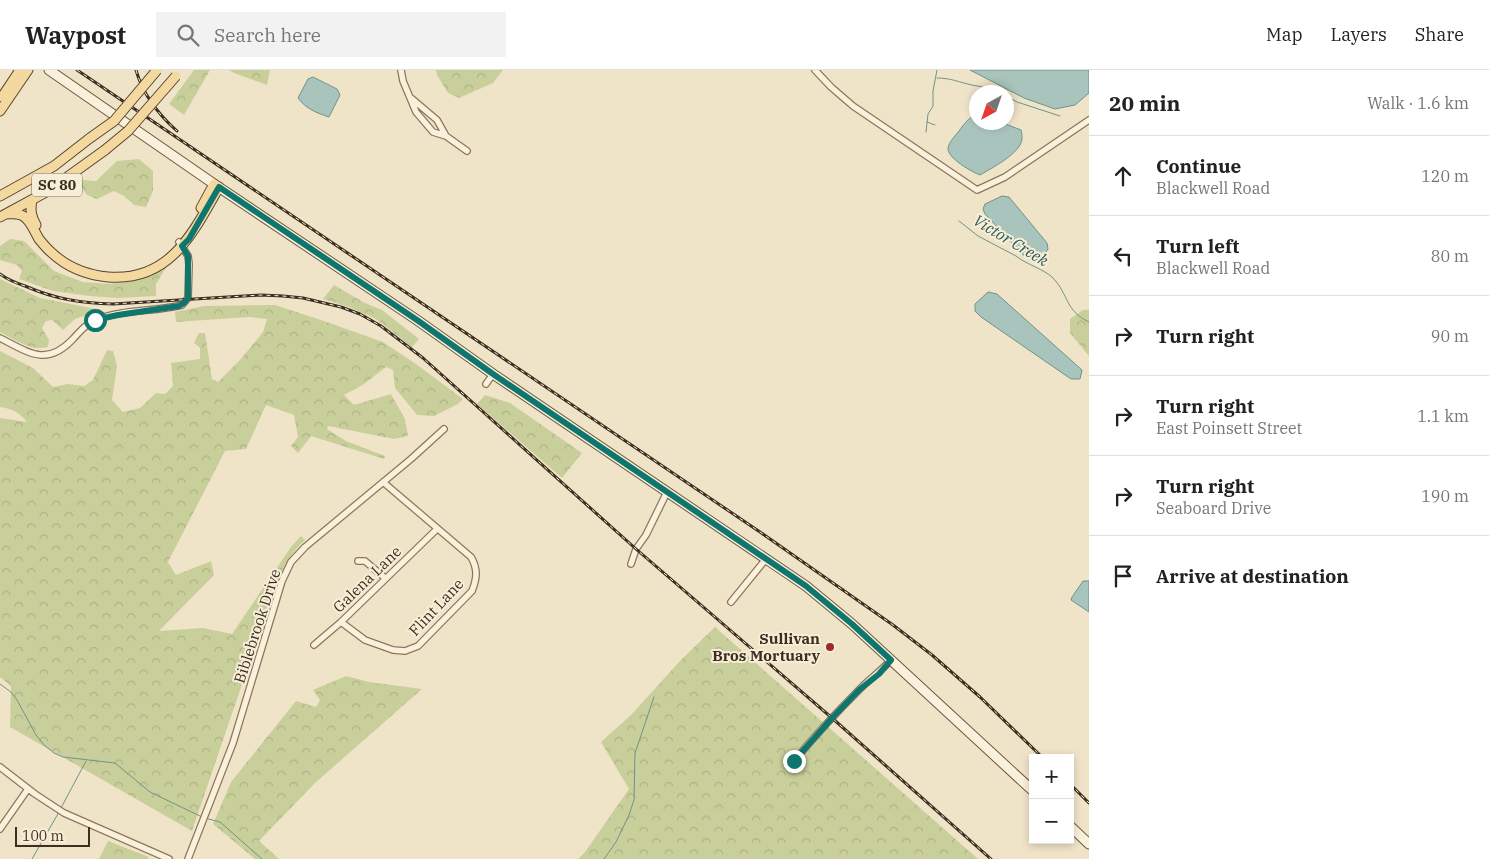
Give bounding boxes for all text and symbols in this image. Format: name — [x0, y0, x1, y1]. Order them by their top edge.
search box — [156, 12, 506, 57]
text: Waypost — [25, 19, 126, 51]
icon: search — [174, 21, 202, 49]
text: Search here — [214, 23, 321, 47]
text: Map — [1266, 23, 1303, 46]
text: Layers — [1331, 23, 1387, 46]
text: Share — [1415, 23, 1464, 46]
north arrow — [969, 85, 1014, 130]
text: 20 min — [1109, 89, 1180, 117]
text: Walk · 1.6 km — [1367, 93, 1469, 113]
text: Continue — [1156, 154, 1241, 178]
icon: ahead — [1109, 162, 1137, 190]
text: 120 m — [1421, 166, 1469, 186]
road number: SC 80 — [32, 174, 82, 196]
text: Blackwell Road — [1156, 178, 1270, 198]
water label: Victor Creek — [970, 210, 1053, 270]
text: Turn left — [1156, 234, 1239, 258]
icon: left — [1109, 242, 1137, 270]
text: 80 m — [1431, 246, 1469, 266]
text: Blackwell Road — [1156, 258, 1270, 278]
route start — [84, 309, 107, 332]
icon: right — [1109, 322, 1137, 350]
text: Turn right — [1156, 324, 1254, 348]
text: 90 m — [1431, 326, 1469, 346]
text: Turn right — [1156, 394, 1254, 418]
icon: right — [1109, 402, 1137, 430]
text: 1.1 km — [1417, 406, 1469, 426]
text: East Poinsett Street — [1156, 418, 1302, 438]
text: Turn right — [1156, 474, 1254, 498]
icon: right — [1109, 482, 1137, 510]
text: 190 m — [1421, 486, 1469, 506]
text: Seaboard Drive — [1156, 498, 1271, 518]
street label: Galena Lane — [329, 542, 405, 616]
icon: arrive — [1109, 562, 1137, 590]
text: Arrive at destination — [1156, 564, 1349, 588]
street label: Biblebrook Drive — [230, 566, 284, 686]
street label: Flint Lane — [405, 574, 467, 640]
place label: Sullivan Bros Mortuary — [712, 629, 820, 665]
marker: Sullivan Bros Mortuary — [824, 641, 836, 653]
route end — [783, 750, 806, 773]
map controls — [1029, 754, 1074, 844]
button: + — [1029, 754, 1074, 799]
button: − — [1029, 799, 1074, 844]
scale bar — [15, 824, 90, 847]
text: 100 m — [22, 827, 64, 845]

